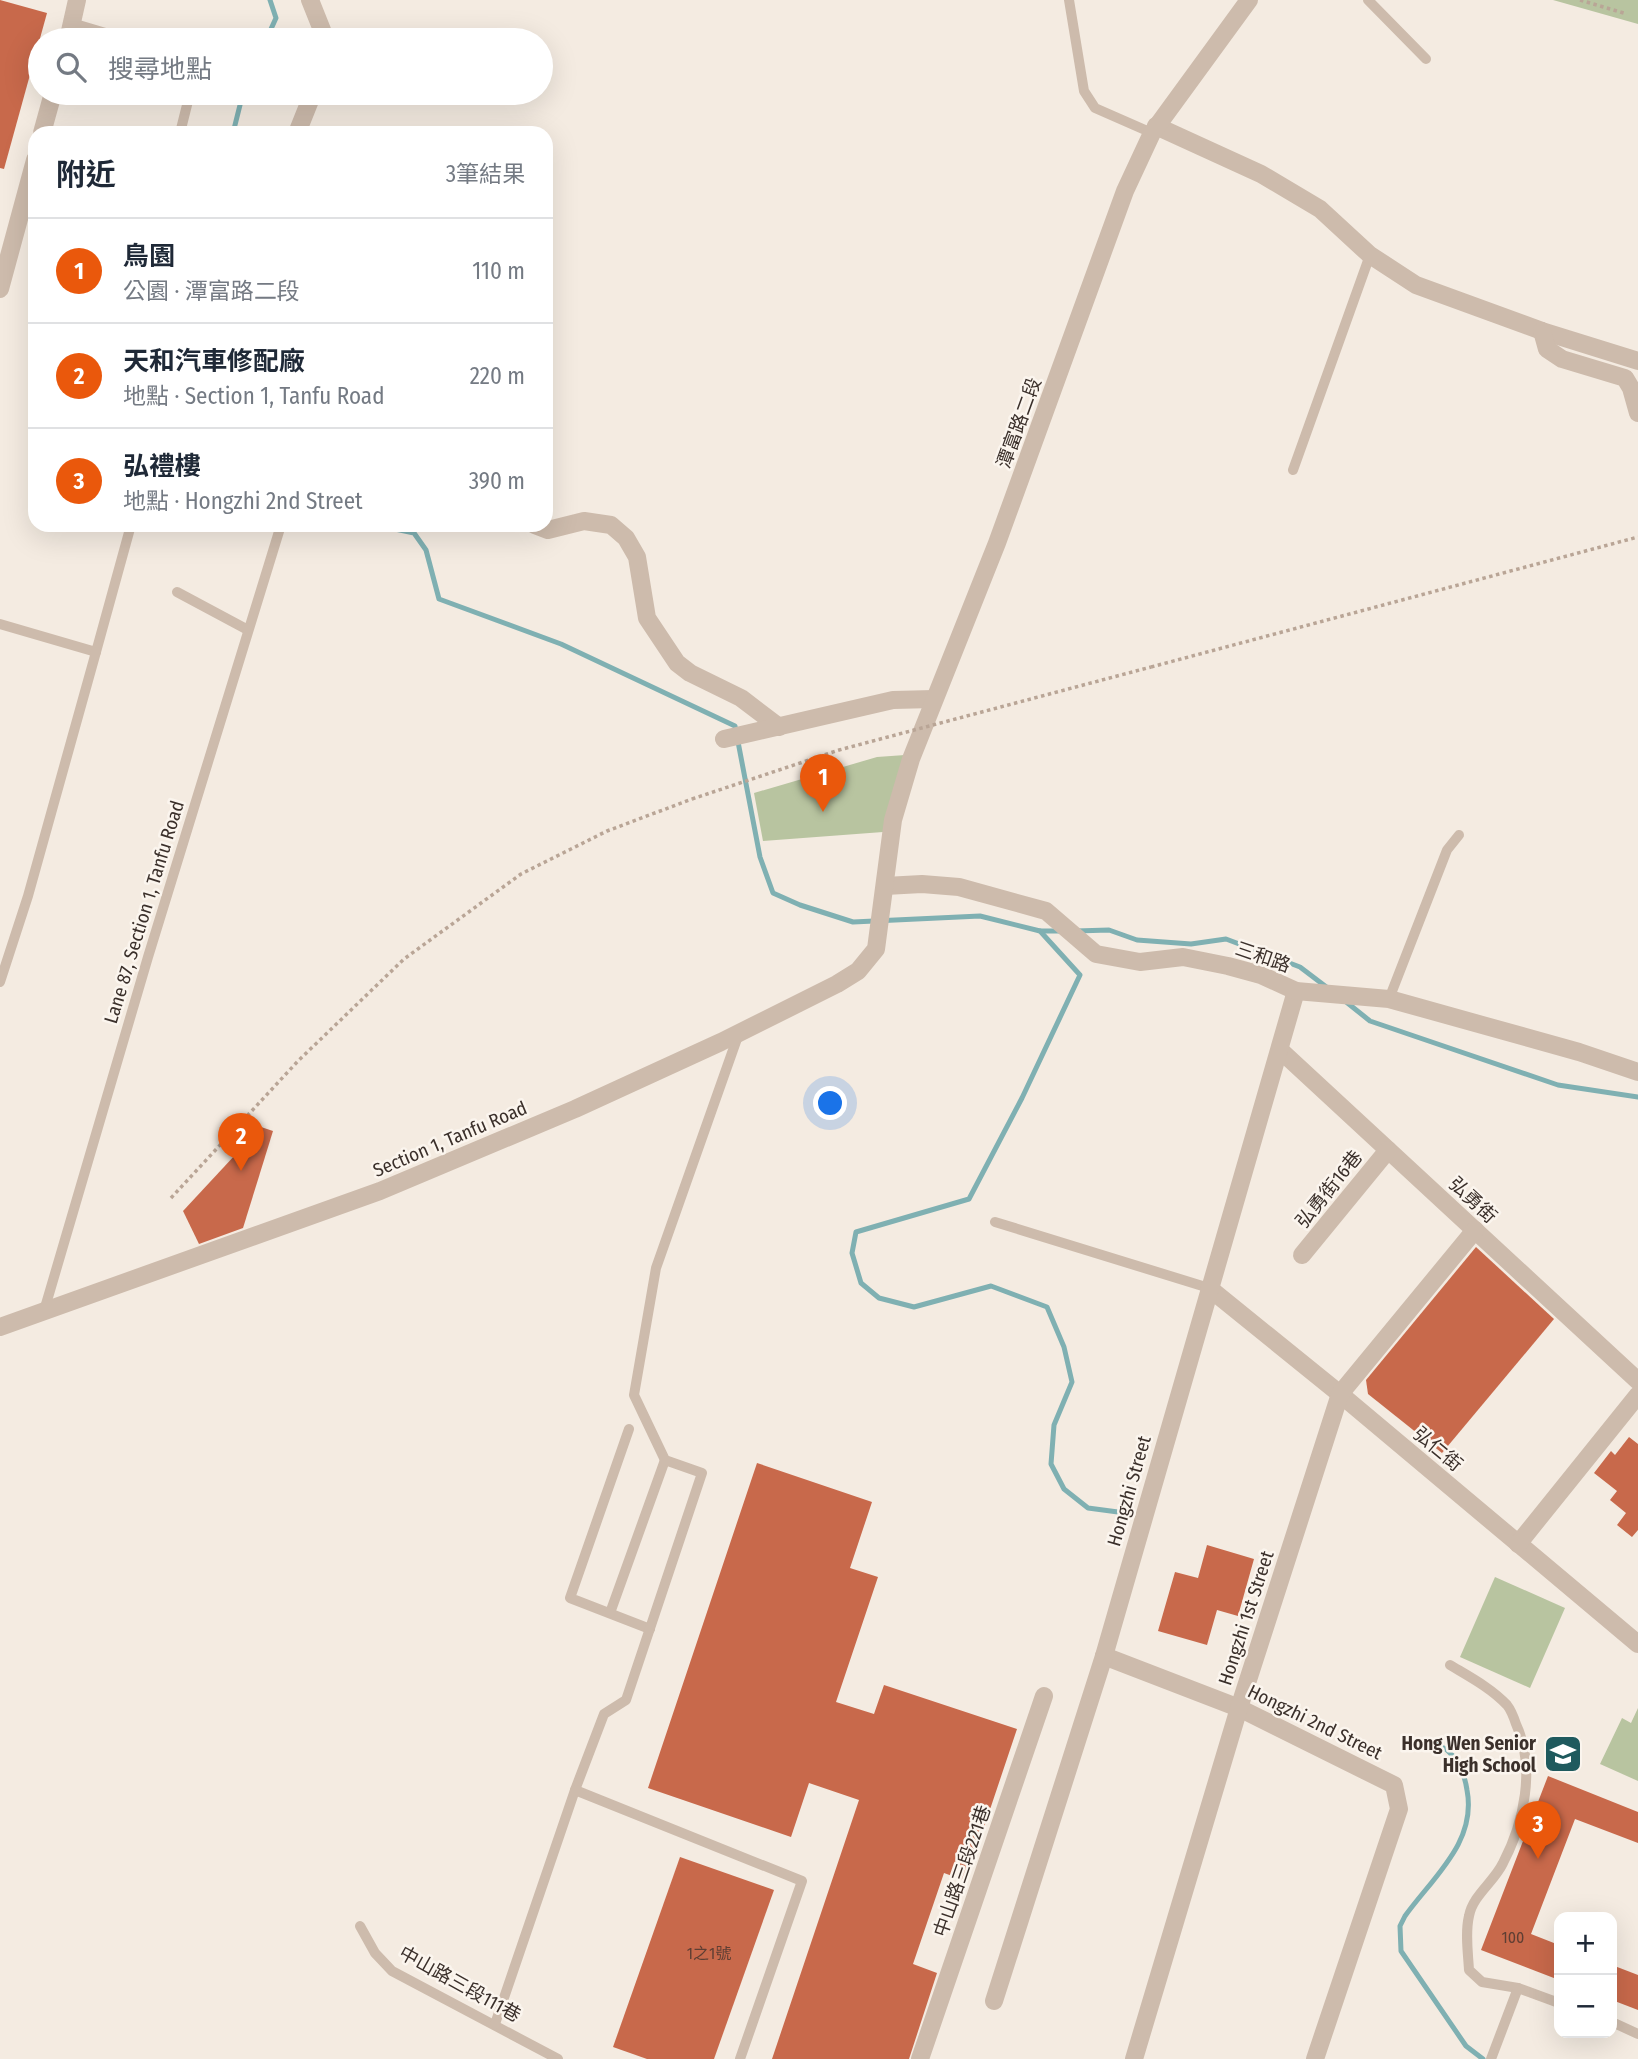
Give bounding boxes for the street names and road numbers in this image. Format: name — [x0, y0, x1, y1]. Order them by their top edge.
street label: 潭富路二段 — [992, 374, 1046, 472]
street label: Lane 87, Section 1, Tanfu Road — [99, 798, 189, 1026]
street label: 三和路 — [1232, 937, 1294, 977]
street label: Section 1, Tanfu Road — [370, 1096, 530, 1182]
street label: 弘勇街16巷 — [1291, 1146, 1367, 1232]
street label: 弘勇街 — [1444, 1172, 1502, 1228]
street label: 弘仁街 — [1409, 1422, 1467, 1476]
street label: Hongzhi Street — [1102, 1432, 1156, 1549]
street label: Hongzhi 1st Street — [1213, 1547, 1279, 1688]
street label: Hongzhi 2nd Street — [1244, 1679, 1387, 1765]
street label: 中山路三段221巷 — [929, 1802, 995, 1940]
street label: 中山路三段111巷 — [395, 1941, 525, 2027]

